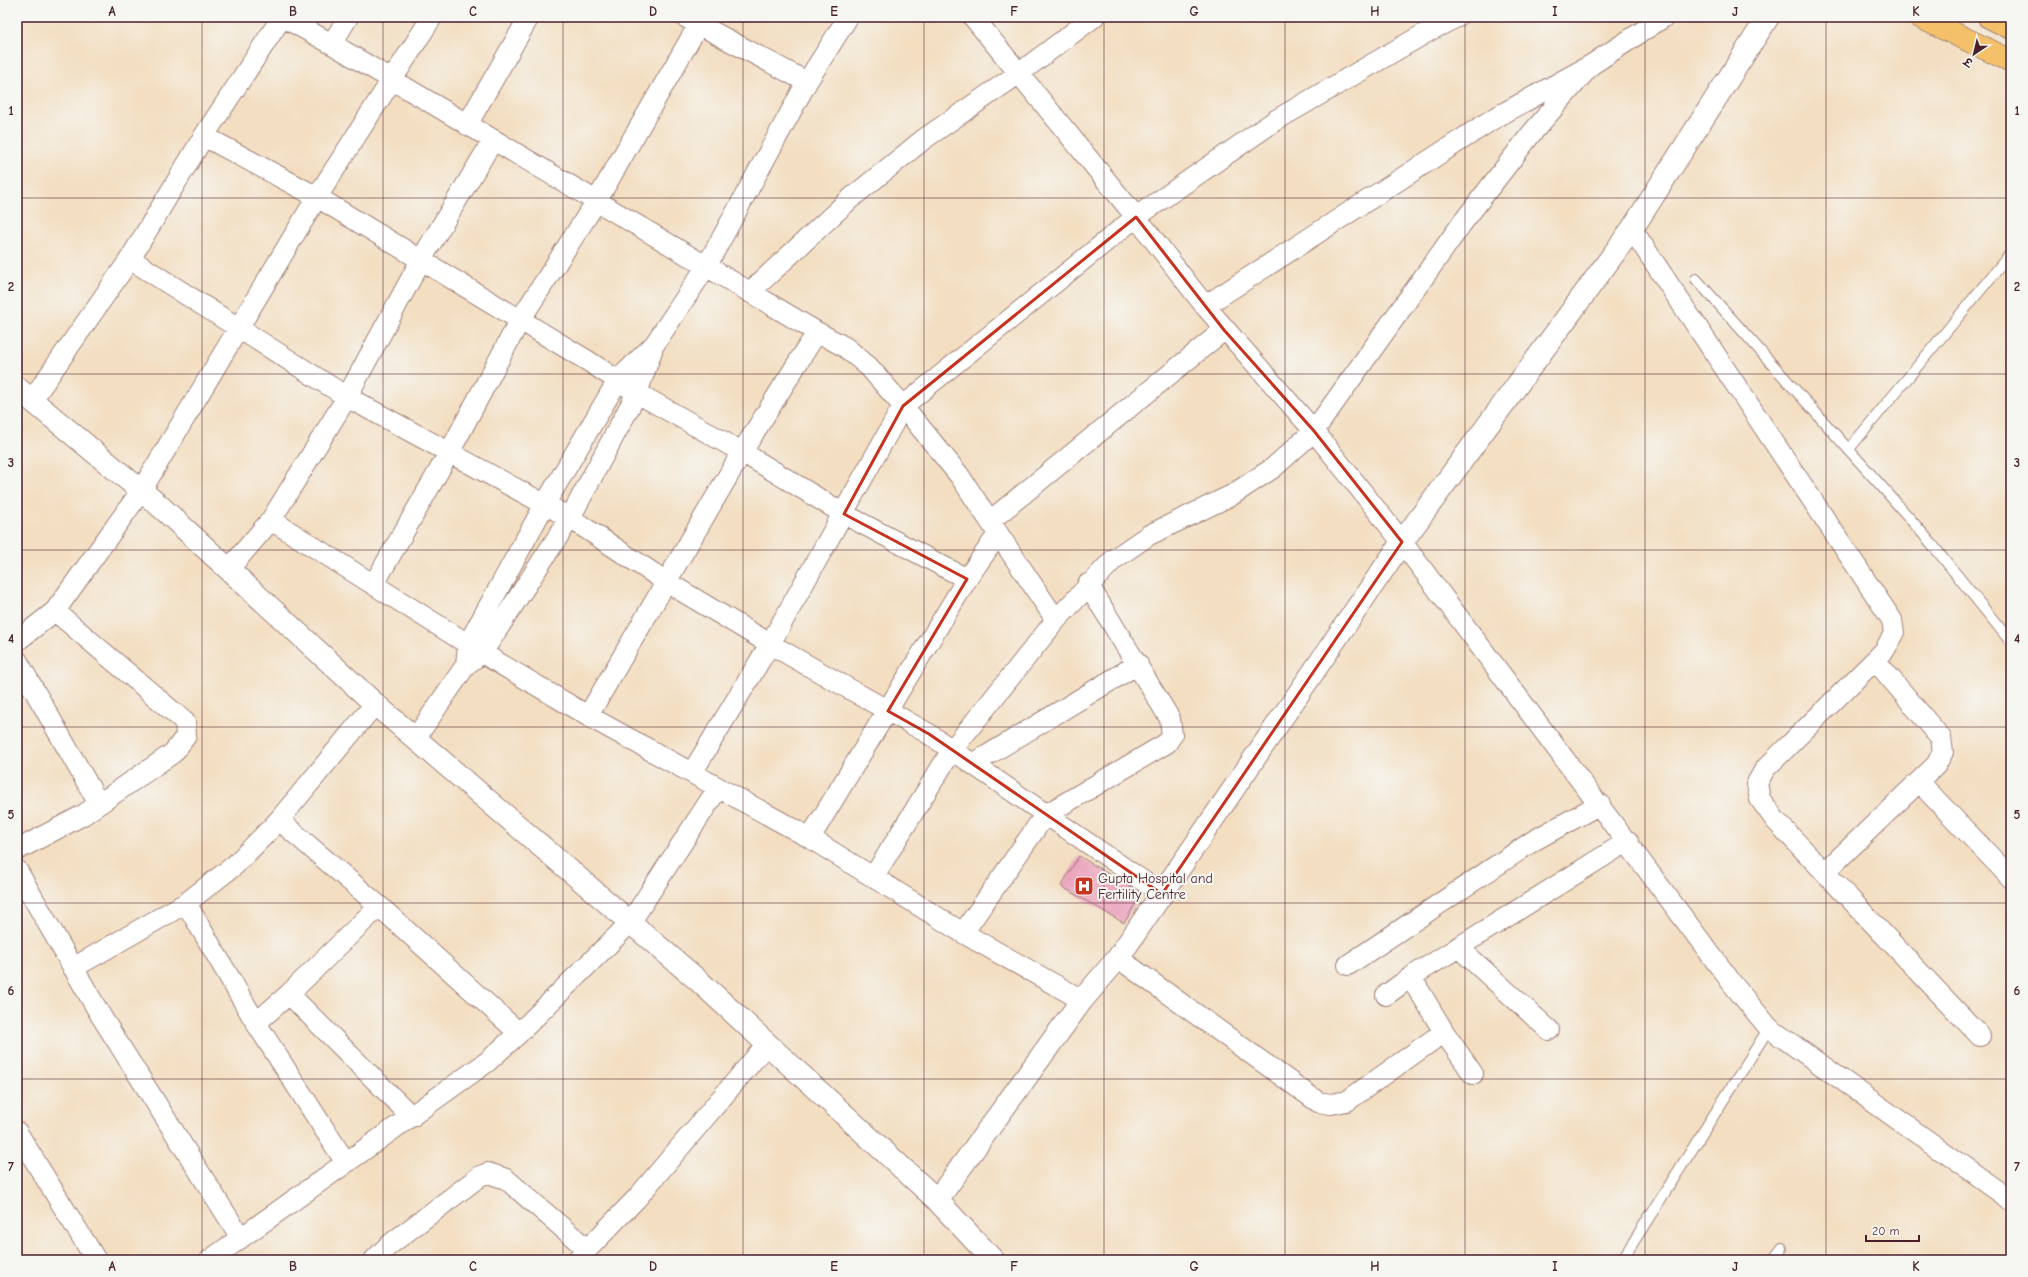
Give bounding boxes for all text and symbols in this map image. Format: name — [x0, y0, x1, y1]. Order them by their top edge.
text: A — [108, 4, 116, 19]
text: B — [289, 4, 297, 19]
text: C — [469, 4, 477, 19]
text: D — [649, 4, 657, 19]
text: E — [830, 4, 838, 19]
text: F — [1010, 4, 1018, 19]
text: G — [1189, 4, 1199, 19]
text: H — [1370, 4, 1380, 19]
text: I — [1552, 4, 1558, 19]
text: J — [1732, 4, 1738, 19]
text: K — [1912, 4, 1920, 19]
north arrow — [1954, 34, 1994, 74]
text: उ — [1960, 53, 1976, 70]
text: 1 — [8, 103, 14, 118]
text: 1 — [2014, 103, 2020, 118]
text: 2 — [8, 279, 14, 294]
text: 2 — [2014, 279, 2020, 294]
text: 3 — [8, 455, 14, 470]
text: 3 — [2014, 455, 2020, 470]
text: 4 — [8, 631, 14, 646]
text: 4 — [2014, 631, 2020, 646]
text: 5 — [8, 807, 15, 822]
text: 5 — [2014, 807, 2021, 822]
place label: Gupta Hospital and Fertility Centre — [1098, 870, 1213, 903]
hospital icon: Gupta Hospital and Fertility Centre — [1073, 875, 1095, 897]
text: 6 — [8, 983, 15, 998]
text: 6 — [2014, 983, 2021, 998]
text: 7 — [8, 1159, 14, 1174]
text: 7 — [2014, 1159, 2020, 1174]
scale bar — [1866, 1217, 1919, 1243]
text: 20 m — [1872, 1224, 1900, 1238]
text: A — [108, 1259, 116, 1274]
text: B — [289, 1259, 297, 1274]
text: C — [469, 1259, 477, 1274]
text: D — [649, 1259, 657, 1274]
text: E — [830, 1259, 838, 1274]
text: F — [1010, 1259, 1018, 1274]
text: G — [1189, 1259, 1199, 1274]
text: H — [1370, 1259, 1380, 1274]
text: I — [1552, 1259, 1558, 1274]
text: J — [1732, 1259, 1738, 1274]
text: K — [1912, 1259, 1920, 1274]

